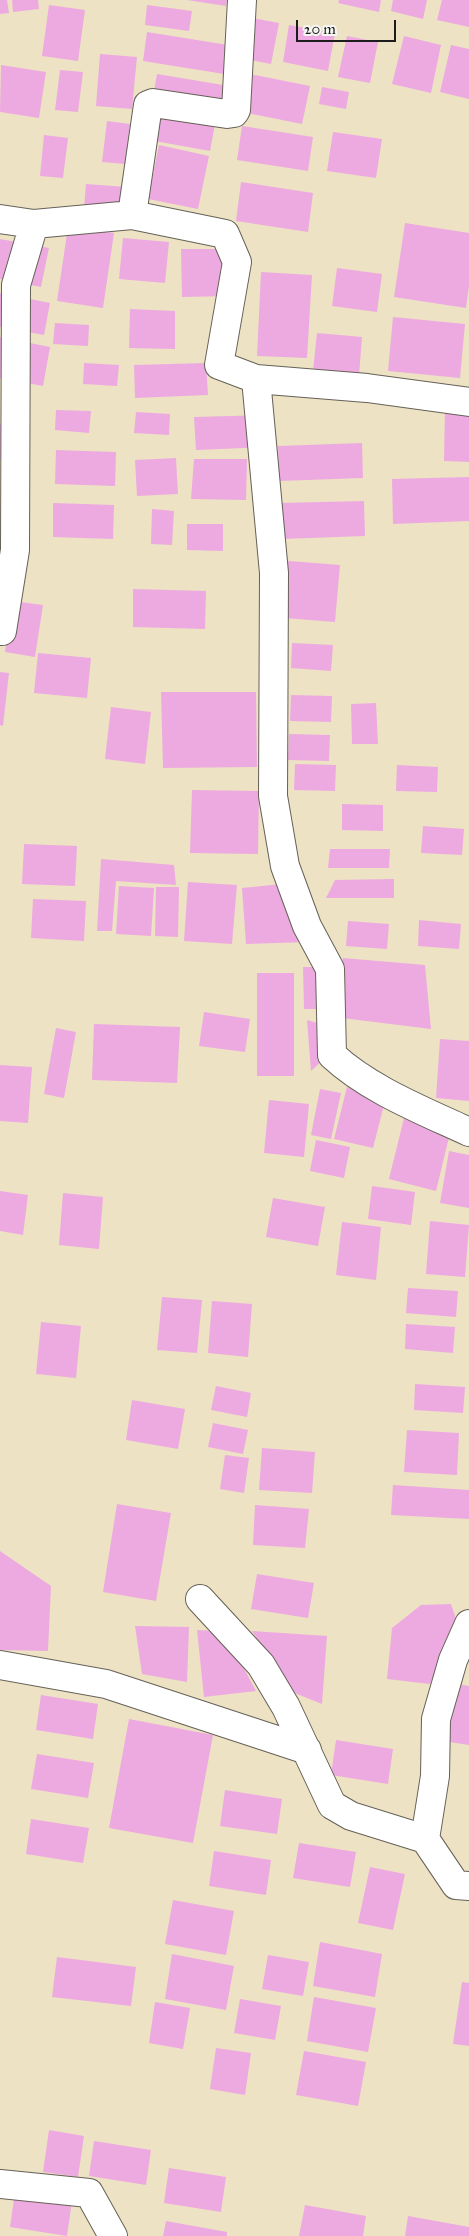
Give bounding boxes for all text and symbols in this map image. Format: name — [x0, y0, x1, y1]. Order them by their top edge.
scale bar — [299, 10, 399, 42]
text: 20 m — [304, 20, 336, 38]

